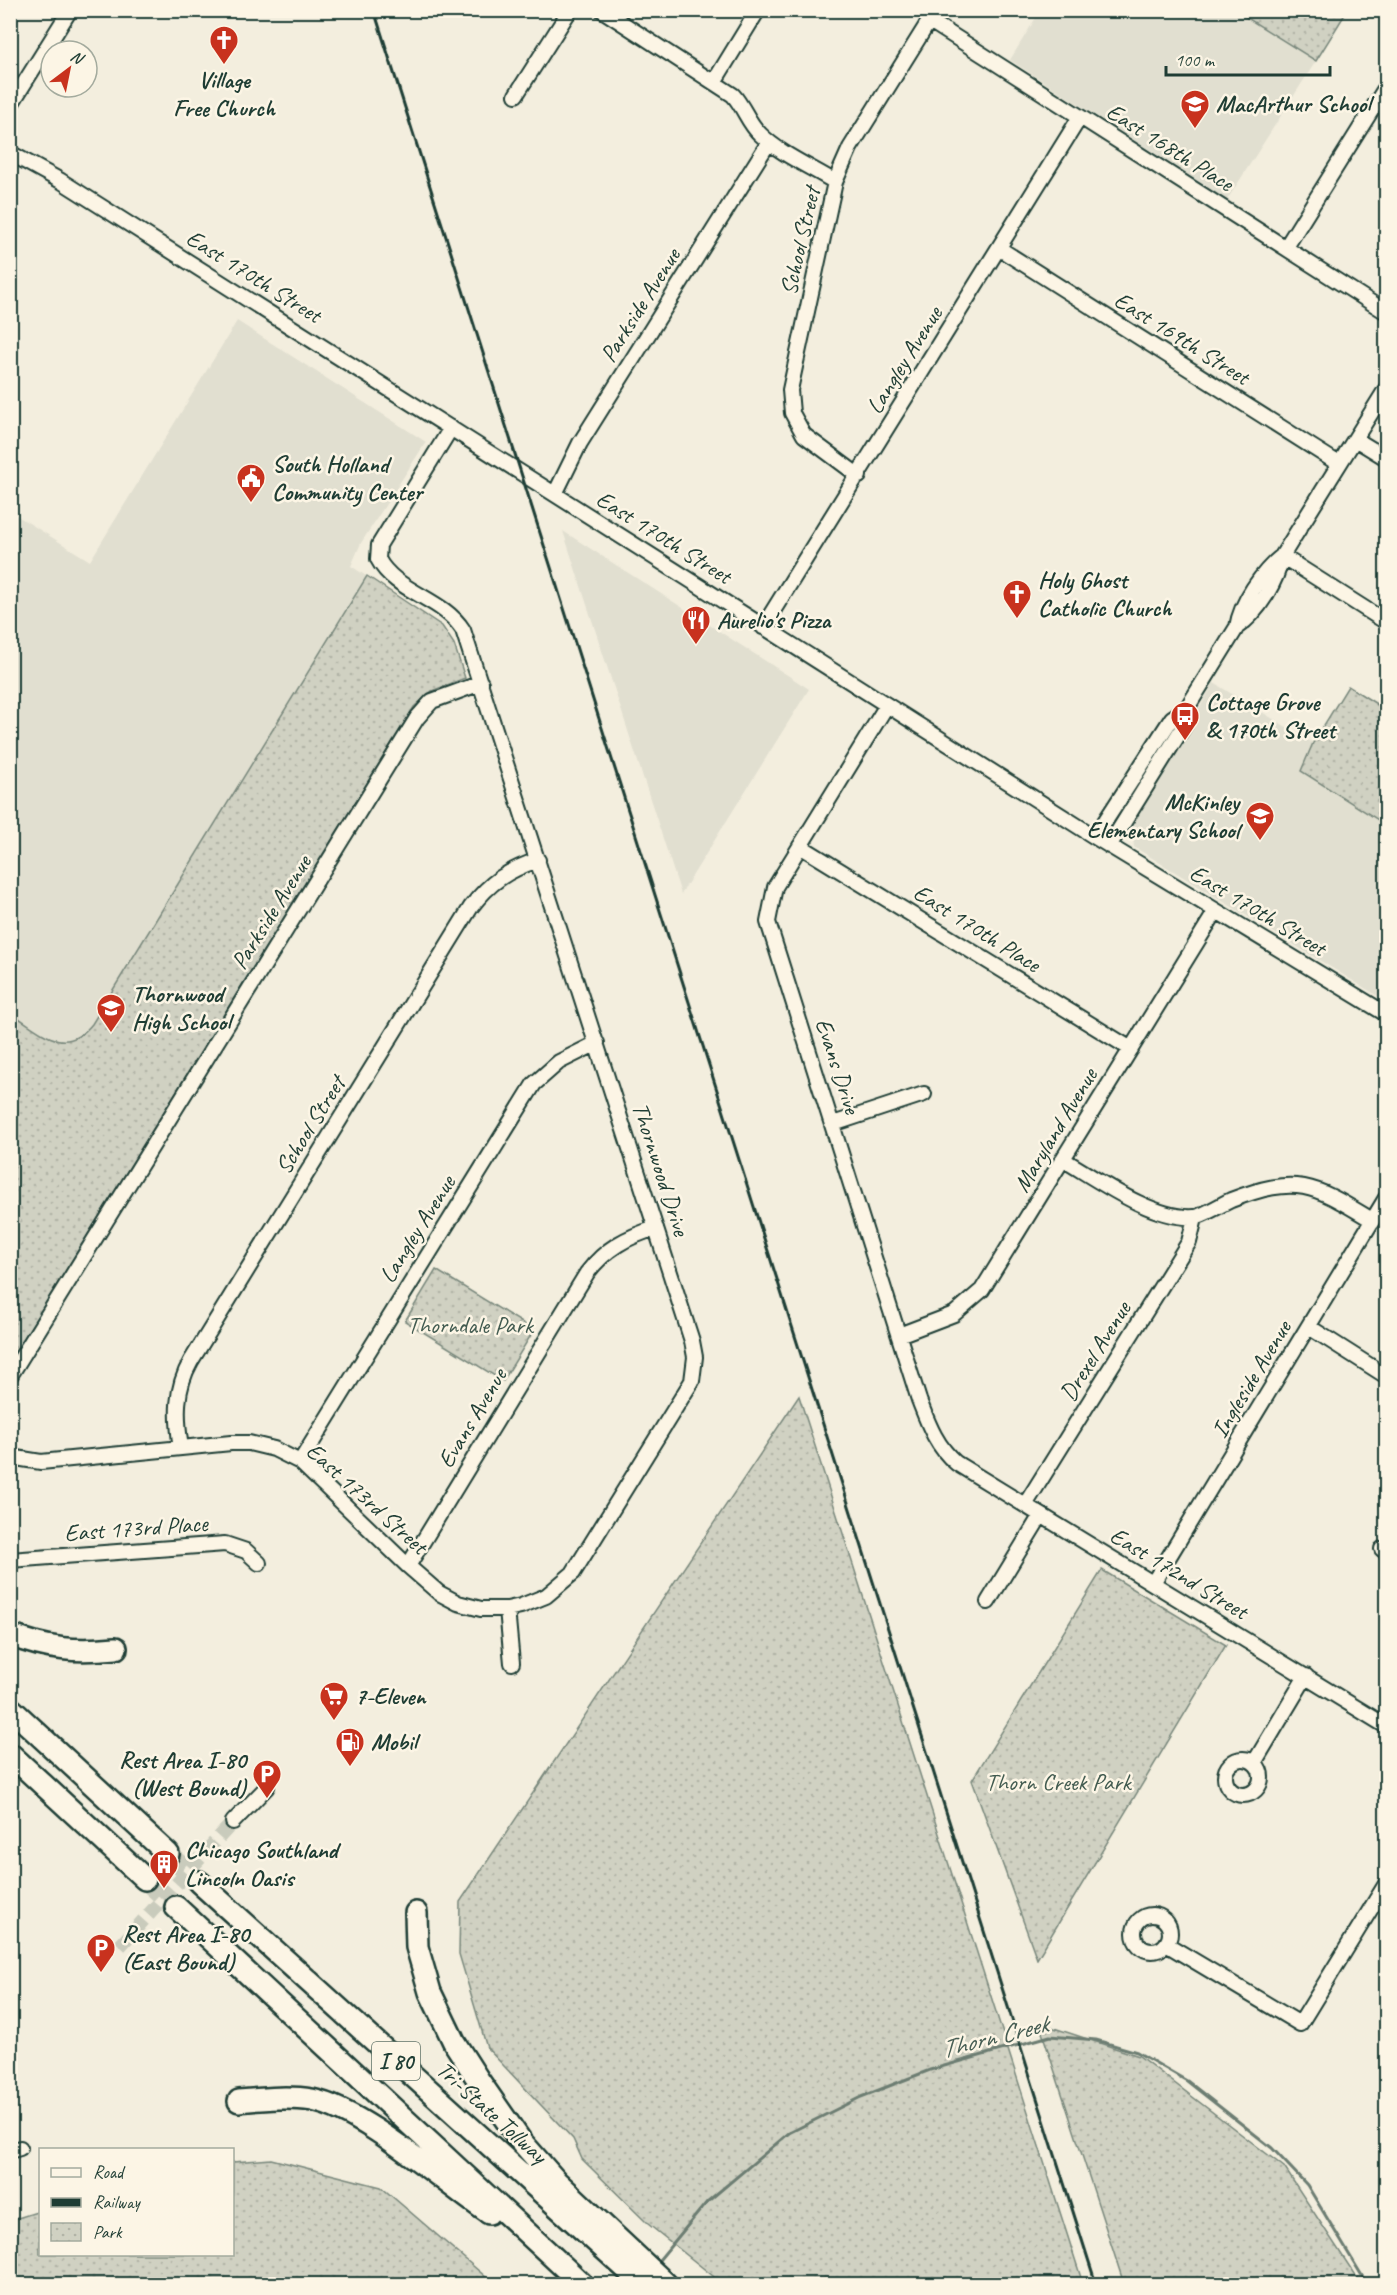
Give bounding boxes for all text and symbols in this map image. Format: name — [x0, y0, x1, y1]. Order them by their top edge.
church icon: Village Free Church — [208, 24, 240, 66]
north arrow — [39, 39, 99, 99]
scale bar — [1166, 39, 1330, 77]
text: N — [67, 46, 89, 70]
text: 100 m — [1175, 49, 1216, 71]
place label: Village Free Church — [173, 65, 276, 123]
school or university icon: MacArthur School — [1179, 88, 1211, 130]
place label: MacArthur School — [1216, 89, 1375, 119]
street label: East 168th Place — [1101, 96, 1241, 199]
street label: School Street — [773, 181, 828, 298]
street label: East 170th Street — [181, 222, 329, 331]
street label: Parkside Avenue — [593, 240, 688, 368]
street label: East 169th Street — [1109, 284, 1257, 393]
street label: Langley Avenue — [859, 299, 950, 419]
place label: South Holland Community Center — [272, 449, 424, 507]
public building icon: South Holland Community Center — [235, 462, 267, 504]
street label: East 170th Street — [591, 483, 739, 592]
place label: Holy Ghost Catholic Church — [1038, 565, 1172, 623]
church icon: Holy Ghost Catholic Church — [1001, 578, 1033, 620]
restaurant icon: Aurelio's Pizza — [680, 604, 712, 646]
place label: Aurelio's Pizza — [717, 605, 833, 635]
place label: Cottage Grove & 170th Street — [1206, 687, 1338, 745]
bus stop icon: Cottage Grove & 170th Street — [1169, 700, 1201, 742]
place label: McKinley Elementary School — [1087, 787, 1244, 845]
school or university icon: McKinley Elementary School — [1244, 800, 1276, 842]
street label: Parkside Avenue — [224, 847, 319, 975]
street label: East 170th Street — [1184, 857, 1333, 964]
street label: East 170th Place — [908, 877, 1048, 980]
place label: Thornwood High School — [132, 979, 235, 1037]
school or university icon: Thornwood High School — [95, 992, 127, 1034]
street label: Evans Drive — [809, 1015, 868, 1120]
street label: Maryland Avenue — [1006, 1061, 1105, 1197]
street label: School Street — [268, 1068, 353, 1179]
street label: Thornwood Drive — [625, 1099, 697, 1241]
street label: Langley Avenue — [372, 1168, 463, 1288]
street label: Drexel Avenue — [1053, 1294, 1138, 1406]
park label: Thorndale Park — [407, 1310, 535, 1340]
street label: Ingleside Avenue — [1204, 1313, 1299, 1443]
street label: Evans Avenue — [431, 1361, 514, 1473]
street label: East 173rd Street — [300, 1436, 435, 1562]
street label: East 173rd Place — [63, 1508, 211, 1548]
street label: East 172nd Street — [1105, 1520, 1255, 1627]
supermarket icon: 7-Eleven — [318, 1680, 350, 1722]
place label: 7-Eleven — [355, 1681, 428, 1711]
fuel station icon: Mobil — [334, 1726, 366, 1768]
place label: Mobil — [371, 1727, 422, 1757]
place label: Rest Area I-80 (West Bound) — [119, 1745, 248, 1803]
parking icon: Rest Area I-80 (West Bound) — [251, 1758, 283, 1800]
park label: Thorn Creek Park — [985, 1767, 1133, 1797]
place label: Chicago Southland Lincoln Oasis — [185, 1835, 342, 1893]
building icon: Chicago Southland Lincoln Oasis — [148, 1848, 180, 1890]
place label: Rest Area I-80 (East Bound) — [122, 1919, 251, 1977]
parking icon: Rest Area I-80 (East Bound) — [85, 1932, 117, 1974]
water label: Thorn Creek — [937, 2006, 1056, 2066]
road number: I 80 — [372, 2042, 420, 2080]
street label: Tri-State Tollway — [430, 2054, 555, 2171]
legend — [39, 2148, 234, 2256]
text: Road — [93, 2161, 126, 2183]
text: Railway — [93, 2191, 141, 2213]
text: Park — [93, 2221, 123, 2243]

